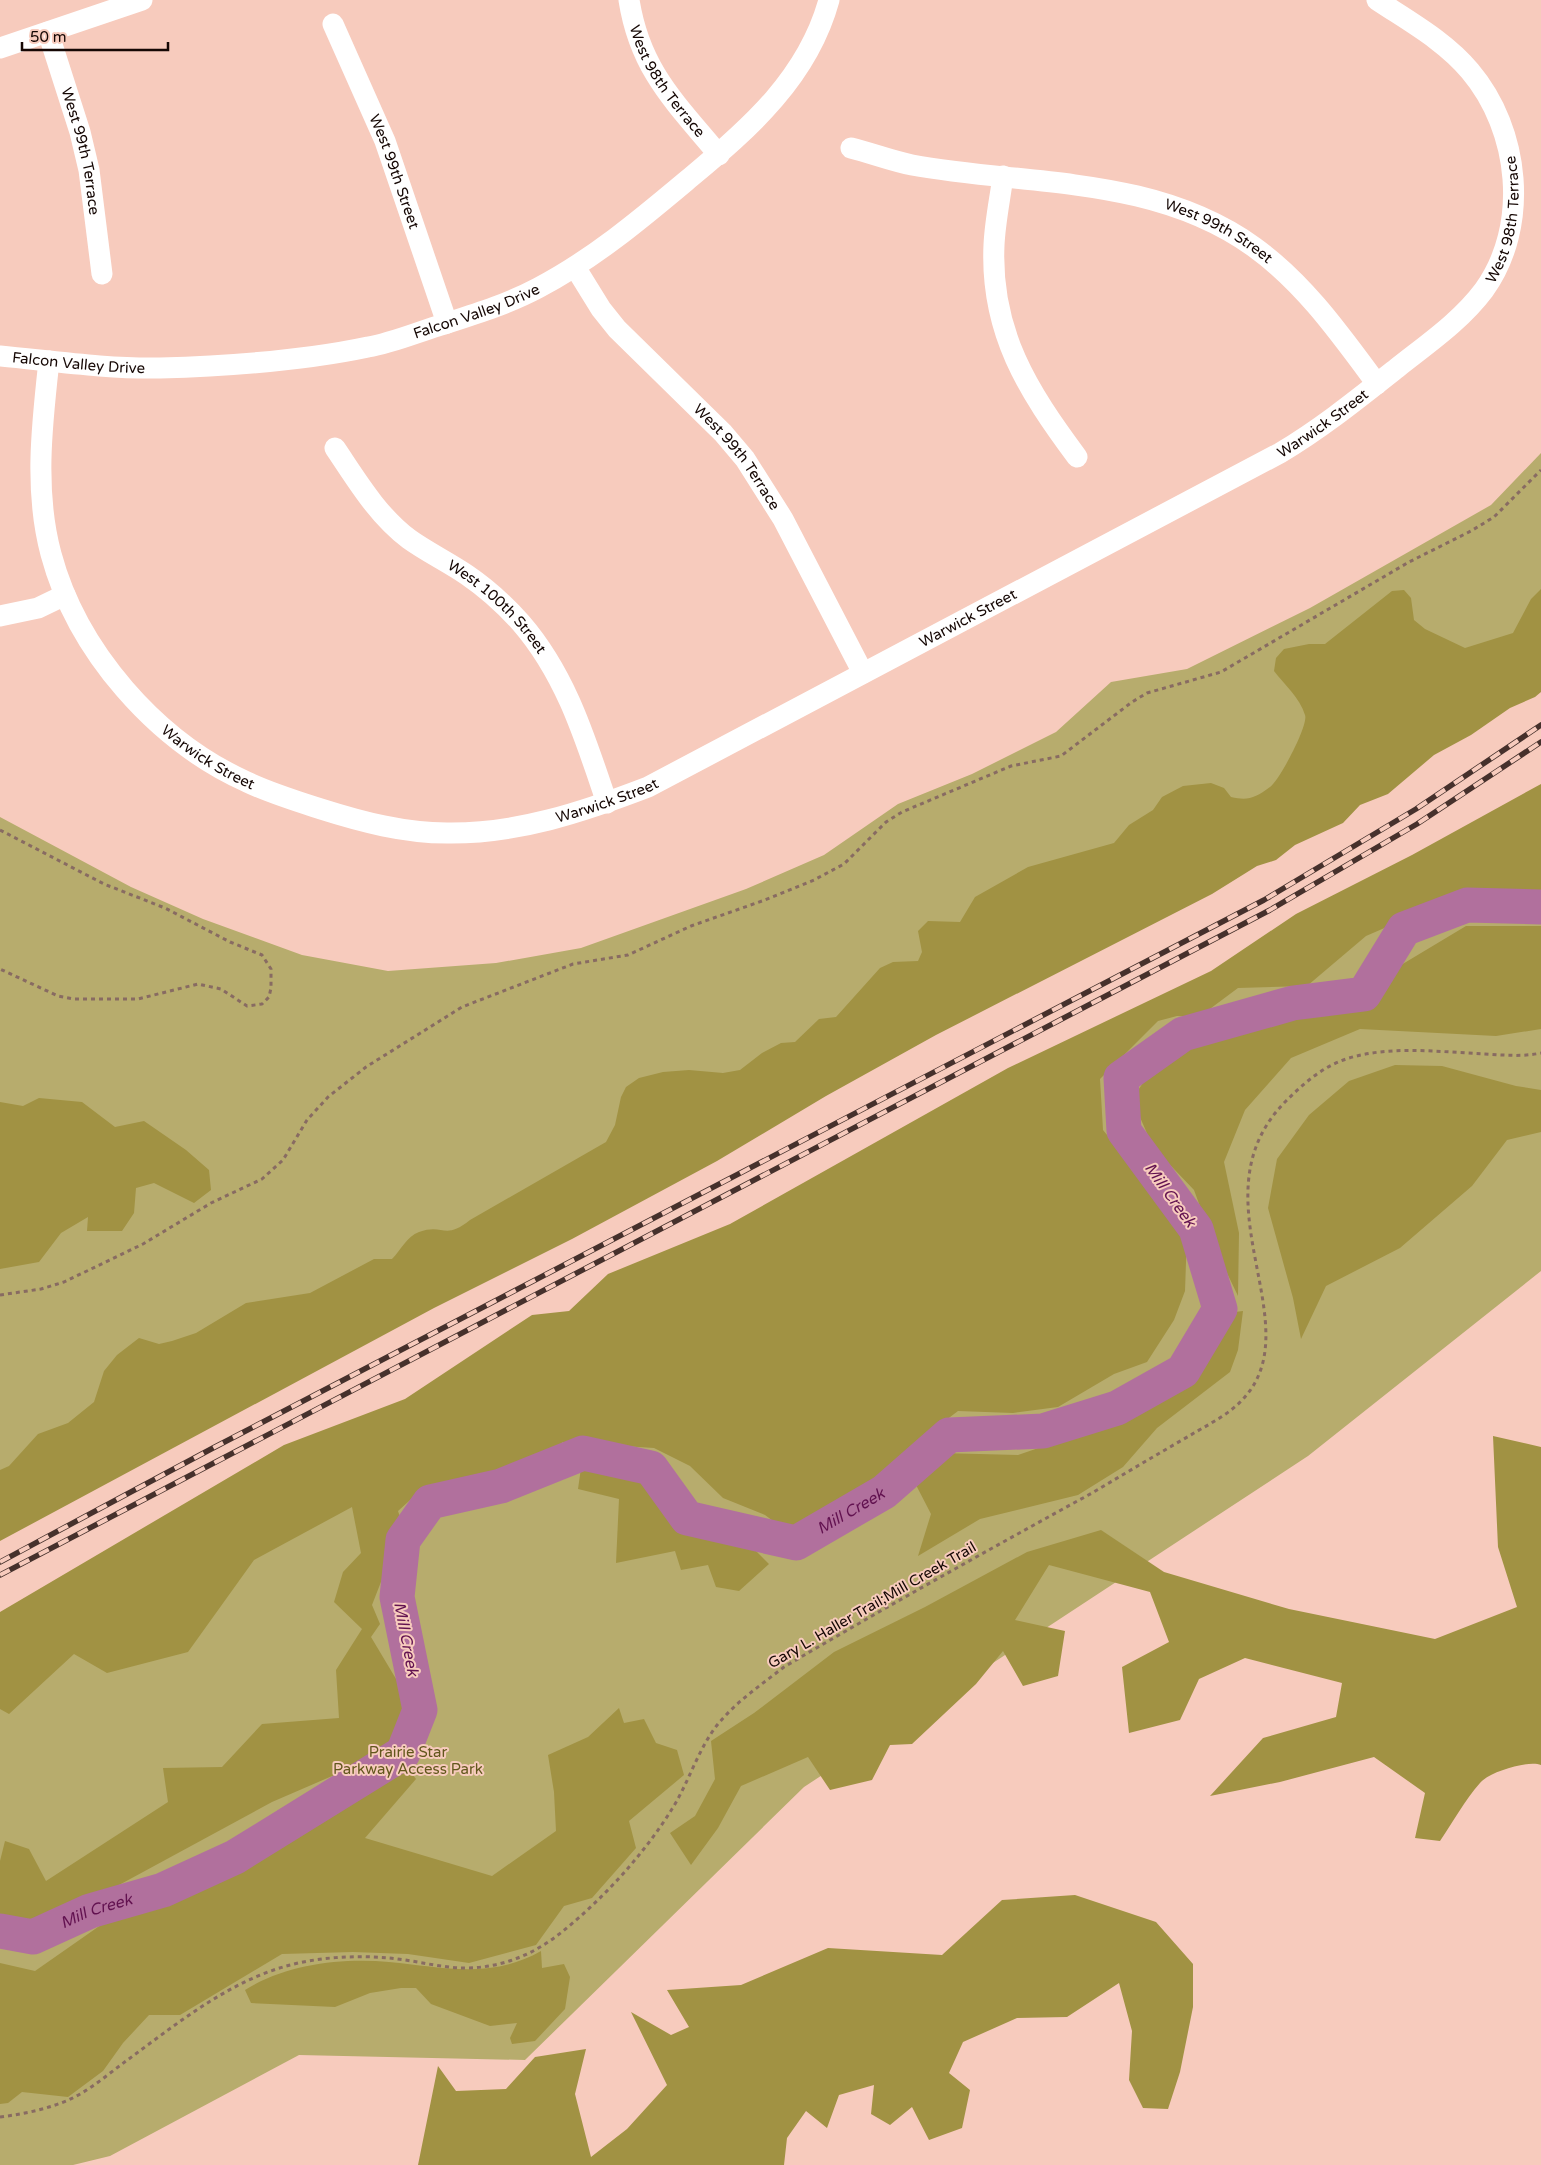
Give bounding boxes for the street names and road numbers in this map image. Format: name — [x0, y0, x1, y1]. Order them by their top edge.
street label: West 98th Terrace — [626, 23, 709, 141]
street label: West 99th Terrace — [57, 85, 104, 216]
street label: West 99th Street — [365, 112, 423, 231]
street label: West 98th Terrace — [1482, 154, 1523, 286]
street label: West 99th Street — [1162, 195, 1277, 267]
street label: Falcon Valley Drive — [411, 280, 543, 343]
street label: Falcon Valley Drive — [11, 348, 145, 377]
street label: Warwick Street — [1274, 385, 1372, 462]
street label: West 99th Terrace — [690, 400, 784, 513]
street label: West 100th Street — [445, 556, 551, 657]
street label: Warwick Street — [916, 585, 1020, 651]
street label: Warwick Street — [158, 721, 258, 793]
street label: Warwick Street — [554, 774, 662, 827]
street label: Gary L. Haller Trail;Mill Creek Trail — [765, 1538, 979, 1672]

